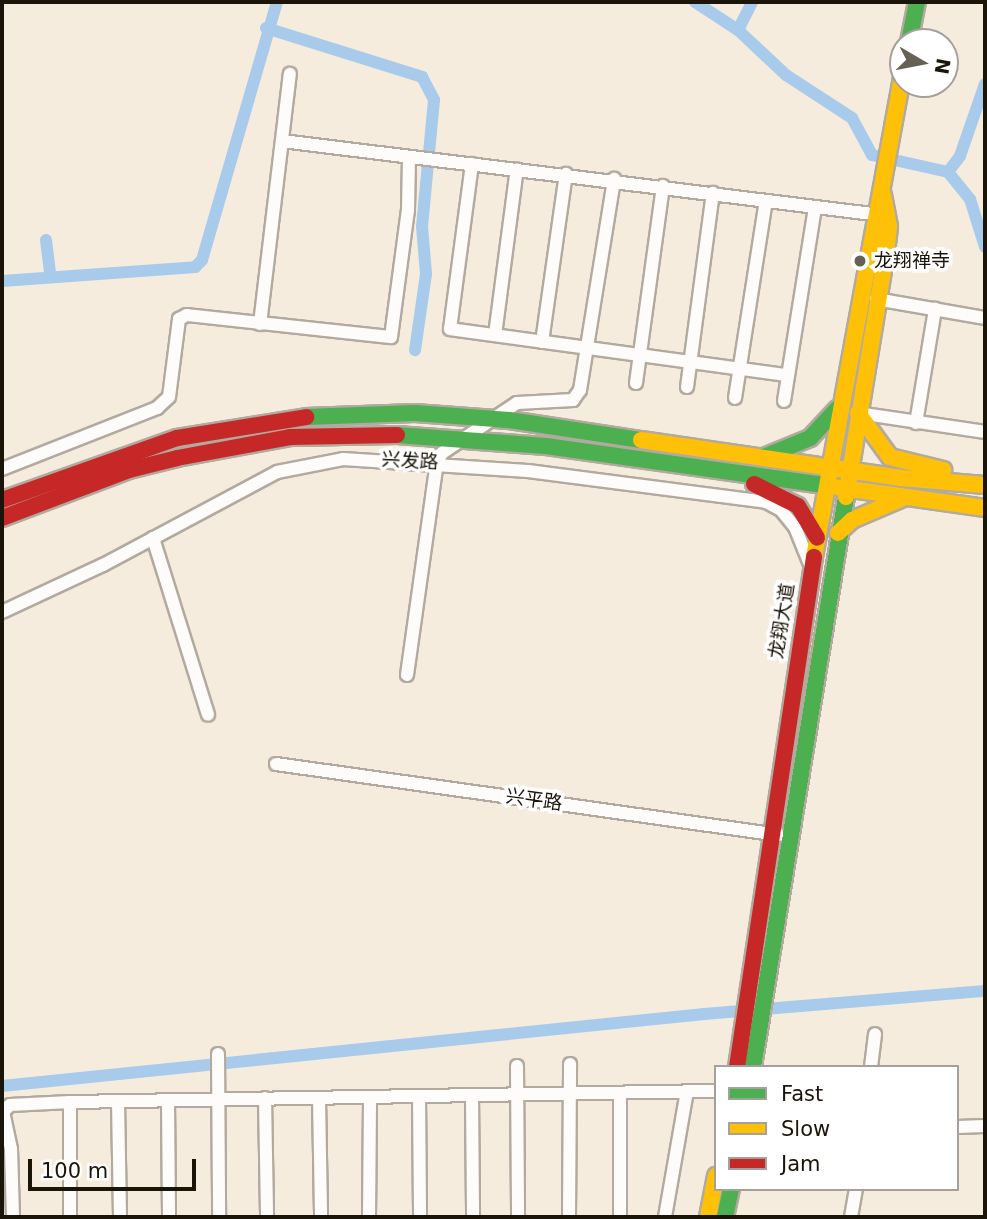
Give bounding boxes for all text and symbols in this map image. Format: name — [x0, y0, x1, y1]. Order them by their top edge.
north arrow — [889, 28, 959, 98]
text: N — [930, 57, 955, 76]
place label: 龙翔禅寺 — [874, 250, 950, 272]
marker: 龙翔禅寺 — [852, 253, 868, 269]
street label: 兴发路 — [381, 448, 439, 474]
street label: 龙翔大道 — [765, 582, 799, 660]
street label: 兴平路 — [504, 785, 564, 815]
legend — [714, 1065, 959, 1191]
text: Fast — [781, 1082, 823, 1106]
text: Slow — [781, 1117, 830, 1141]
scale bar — [32, 1146, 200, 1190]
text: Jam — [781, 1152, 821, 1176]
text: 100 m — [41, 1159, 108, 1183]

